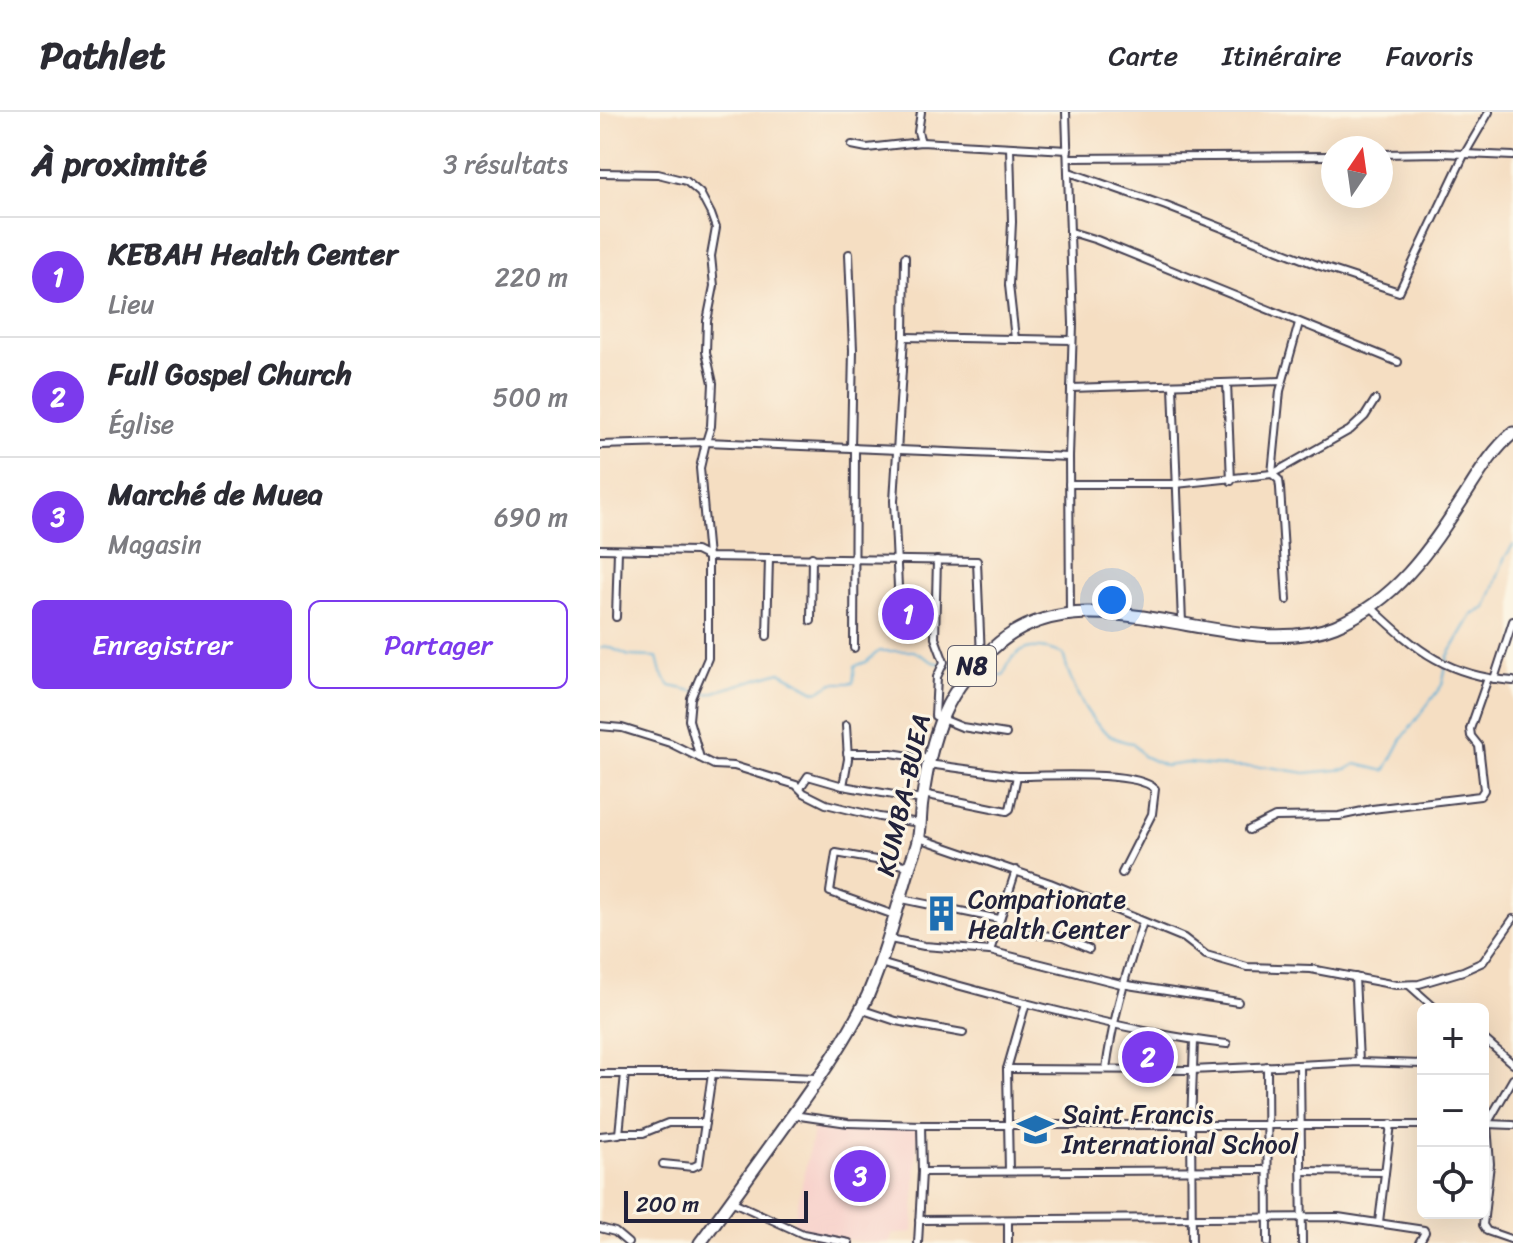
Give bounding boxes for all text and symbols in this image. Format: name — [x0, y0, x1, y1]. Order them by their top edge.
text: Pathlet — [40, 22, 166, 89]
text: Carte — [1108, 31, 1178, 80]
text: Itinéraire — [1222, 31, 1342, 80]
text: Favoris — [1386, 31, 1473, 80]
text: À proximité — [32, 134, 207, 194]
north arrow — [1321, 136, 1393, 208]
text: 3 résultats — [443, 141, 568, 187]
text: KEBAH Health Center — [108, 227, 398, 281]
text: 1 — [52, 254, 64, 300]
text: 220 m — [495, 254, 568, 300]
text: Lieu — [108, 281, 155, 327]
text: Full Gospel Church — [108, 347, 352, 401]
text: 2 — [50, 374, 66, 420]
text: 500 m — [493, 374, 568, 420]
text: Église — [108, 401, 174, 447]
text: Marché de Muea — [108, 467, 323, 521]
text: 3 — [51, 494, 65, 540]
text: 690 m — [494, 494, 568, 540]
text: Magasin — [108, 521, 202, 567]
your location — [1092, 580, 1132, 620]
pin: 1 — [882, 584, 934, 644]
button: Enregistrer — [32, 600, 292, 689]
button: Partager — [308, 600, 568, 689]
road number: N8 — [948, 646, 996, 686]
street label: KUMBA-BUEA — [862, 709, 944, 881]
place label: Compationate Health Center — [968, 876, 1131, 952]
building icon: Compationate Health Center — [923, 895, 961, 933]
map controls — [1417, 1003, 1489, 1219]
button: + — [1417, 1003, 1489, 1075]
pin: 2 — [1122, 1027, 1174, 1087]
button: − — [1417, 1075, 1489, 1147]
place label: Saint Francis International School — [1061, 1091, 1299, 1167]
school or university icon: Saint Francis International School — [1017, 1110, 1055, 1148]
pin: 3 — [834, 1146, 886, 1206]
button: locate — [1417, 1147, 1489, 1219]
text: 200 m — [636, 1185, 699, 1224]
scale bar — [624, 1187, 808, 1223]

